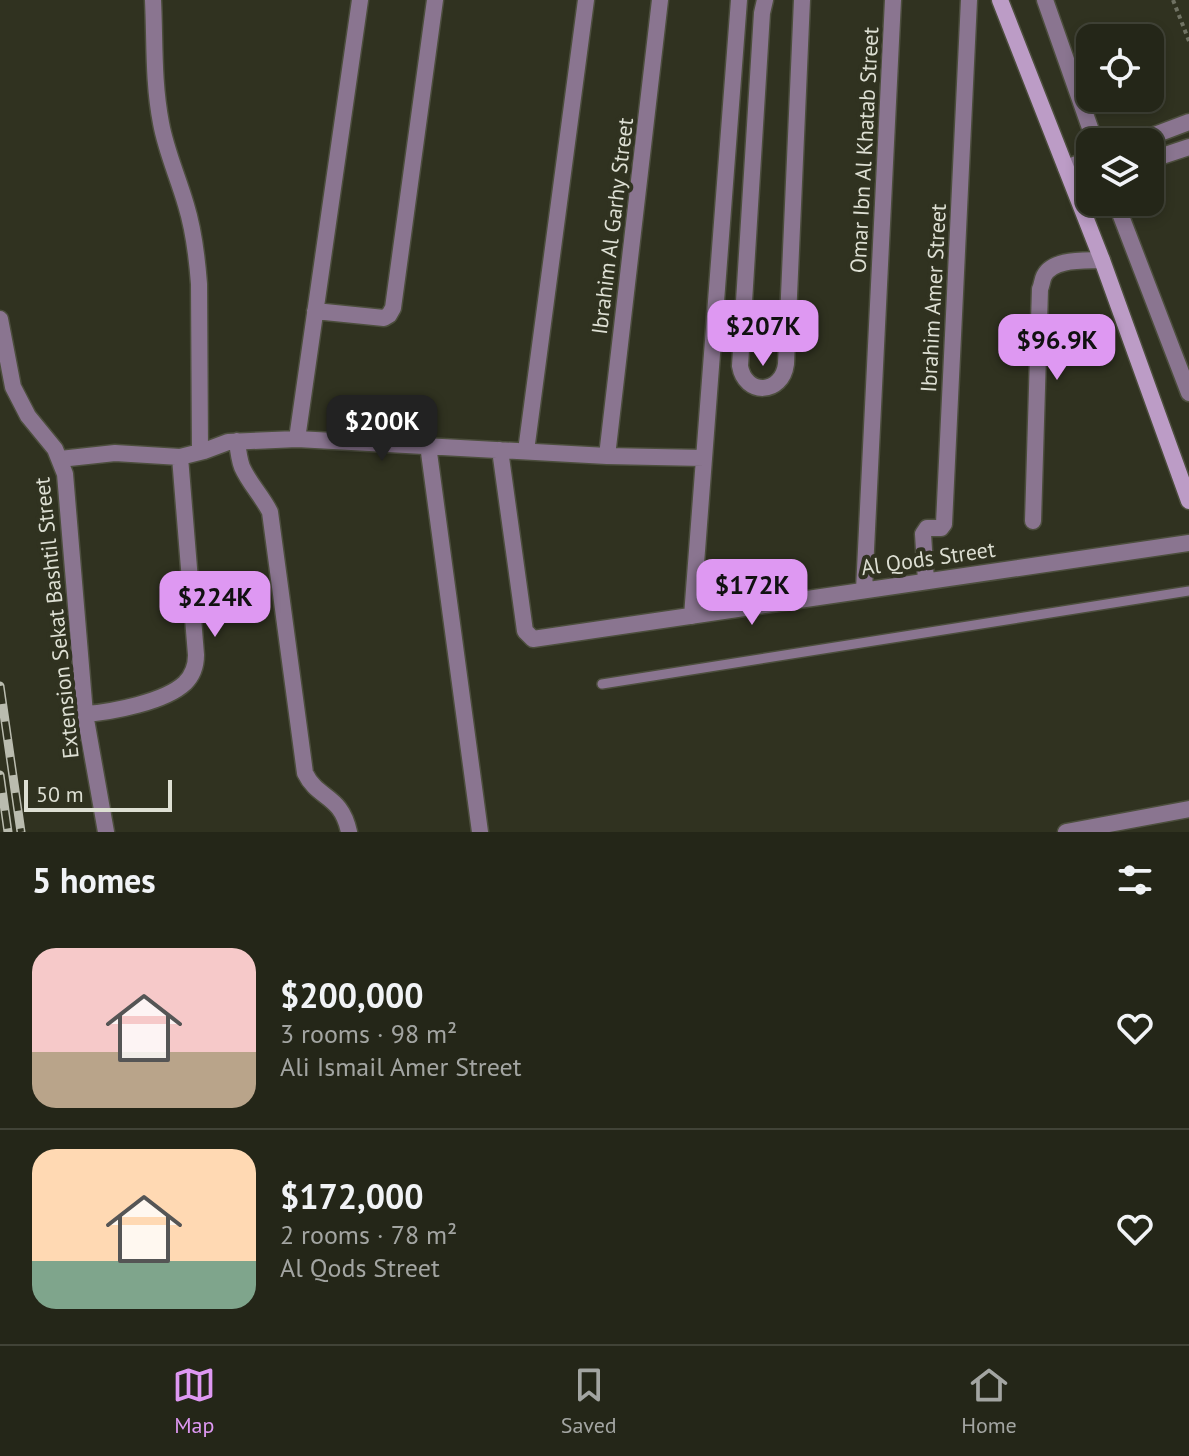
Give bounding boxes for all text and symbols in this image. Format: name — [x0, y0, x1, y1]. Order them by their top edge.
map controls — [1076, 24, 1164, 216]
button: locate — [1076, 24, 1164, 112]
street label: Omar Ibn Al Khatab Street — [844, 26, 884, 274]
street label: Ibrahim Al Garhy Street — [585, 115, 639, 336]
button: layers — [1076, 128, 1164, 216]
street label: Ibrahim Amer Street — [914, 202, 952, 393]
pin: $207K — [707, 300, 819, 368]
text: $207K — [725, 309, 801, 342]
pin: $96.9K — [992, 314, 1122, 382]
text: $96.9K — [1016, 323, 1098, 356]
pin: $200K — [326, 395, 438, 463]
text: $200K — [344, 404, 420, 437]
street label: Extension Sekat Bashtil Street — [27, 475, 85, 760]
street label: Al Qods Street — [859, 535, 997, 581]
pin: $172K — [696, 559, 808, 627]
text: $172K — [714, 568, 790, 601]
pin: $224K — [159, 571, 271, 639]
text: $224K — [177, 580, 253, 613]
scale bar — [24, 776, 172, 812]
text: 50 m — [36, 780, 84, 808]
text: 5 homes — [32, 858, 156, 902]
icon: filters — [1113, 858, 1157, 902]
text: $200,000 — [280, 973, 424, 1017]
icon: home — [96, 980, 192, 1076]
icon: heart — [1113, 1006, 1157, 1050]
text: 3 rooms · 98 m² — [280, 1017, 457, 1050]
text: Ali Ismail Amer Street — [280, 1050, 522, 1083]
text: $172,000 — [280, 1174, 424, 1218]
icon: home — [96, 1181, 192, 1277]
icon: heart — [1113, 1207, 1157, 1251]
text: 2 rooms · 78 m² — [280, 1218, 457, 1251]
text: Al Qods Street — [280, 1251, 440, 1284]
tab: Map — [172, 1363, 216, 1439]
tab: Saved — [561, 1363, 617, 1439]
tab: Home — [961, 1363, 1017, 1439]

